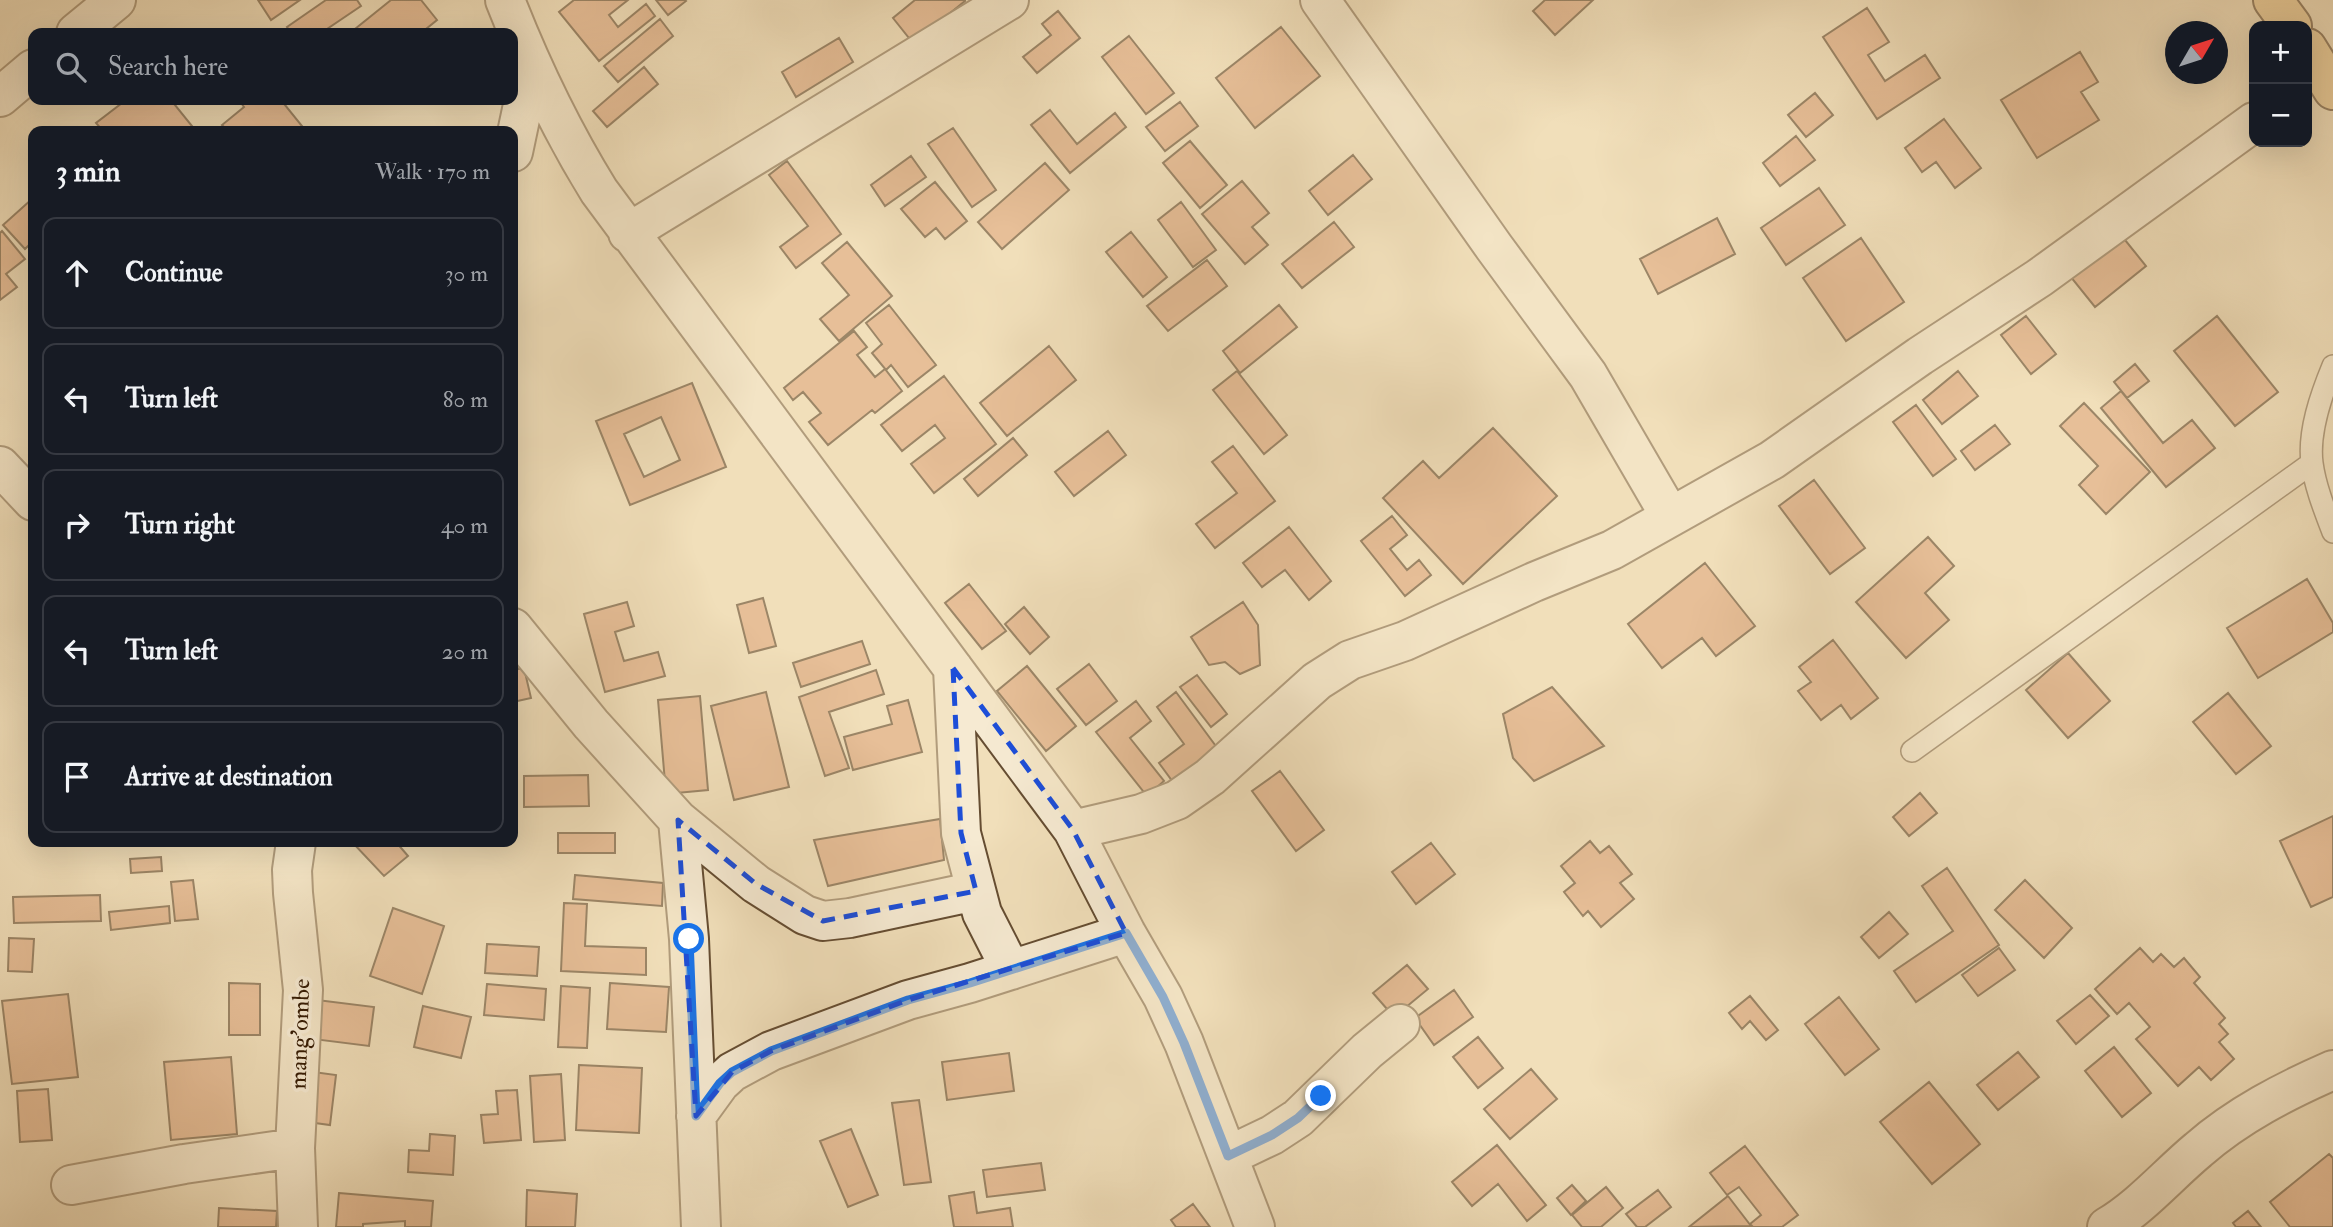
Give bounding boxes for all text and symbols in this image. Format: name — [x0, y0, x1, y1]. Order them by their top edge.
north arrow — [2165, 21, 2228, 84]
map controls — [2249, 21, 2312, 147]
button: + — [2249, 21, 2312, 84]
search box — [28, 28, 518, 105]
icon: search — [52, 48, 90, 86]
text: Search here — [108, 51, 228, 83]
button: − — [2249, 84, 2312, 147]
text: 3 min — [56, 153, 121, 190]
text: Walk · 170 m — [375, 157, 490, 186]
icon: ahead — [58, 254, 96, 292]
text: Continue — [125, 257, 223, 289]
text: 30 m — [445, 259, 488, 288]
icon: left — [58, 380, 96, 418]
text: Turn left — [125, 383, 218, 415]
text: 80 m — [443, 385, 488, 414]
icon: right — [58, 506, 96, 544]
text: Turn right — [125, 509, 235, 541]
text: 40 m — [441, 511, 488, 540]
icon: left — [58, 632, 96, 670]
text: Turn left — [125, 635, 218, 667]
text: 20 m — [442, 637, 488, 666]
icon: arrive — [58, 758, 96, 796]
text: Arrive at destination — [125, 761, 333, 793]
route start — [673, 923, 704, 954]
street label: mang'ombe — [283, 978, 317, 1090]
route end — [1305, 1080, 1336, 1111]

